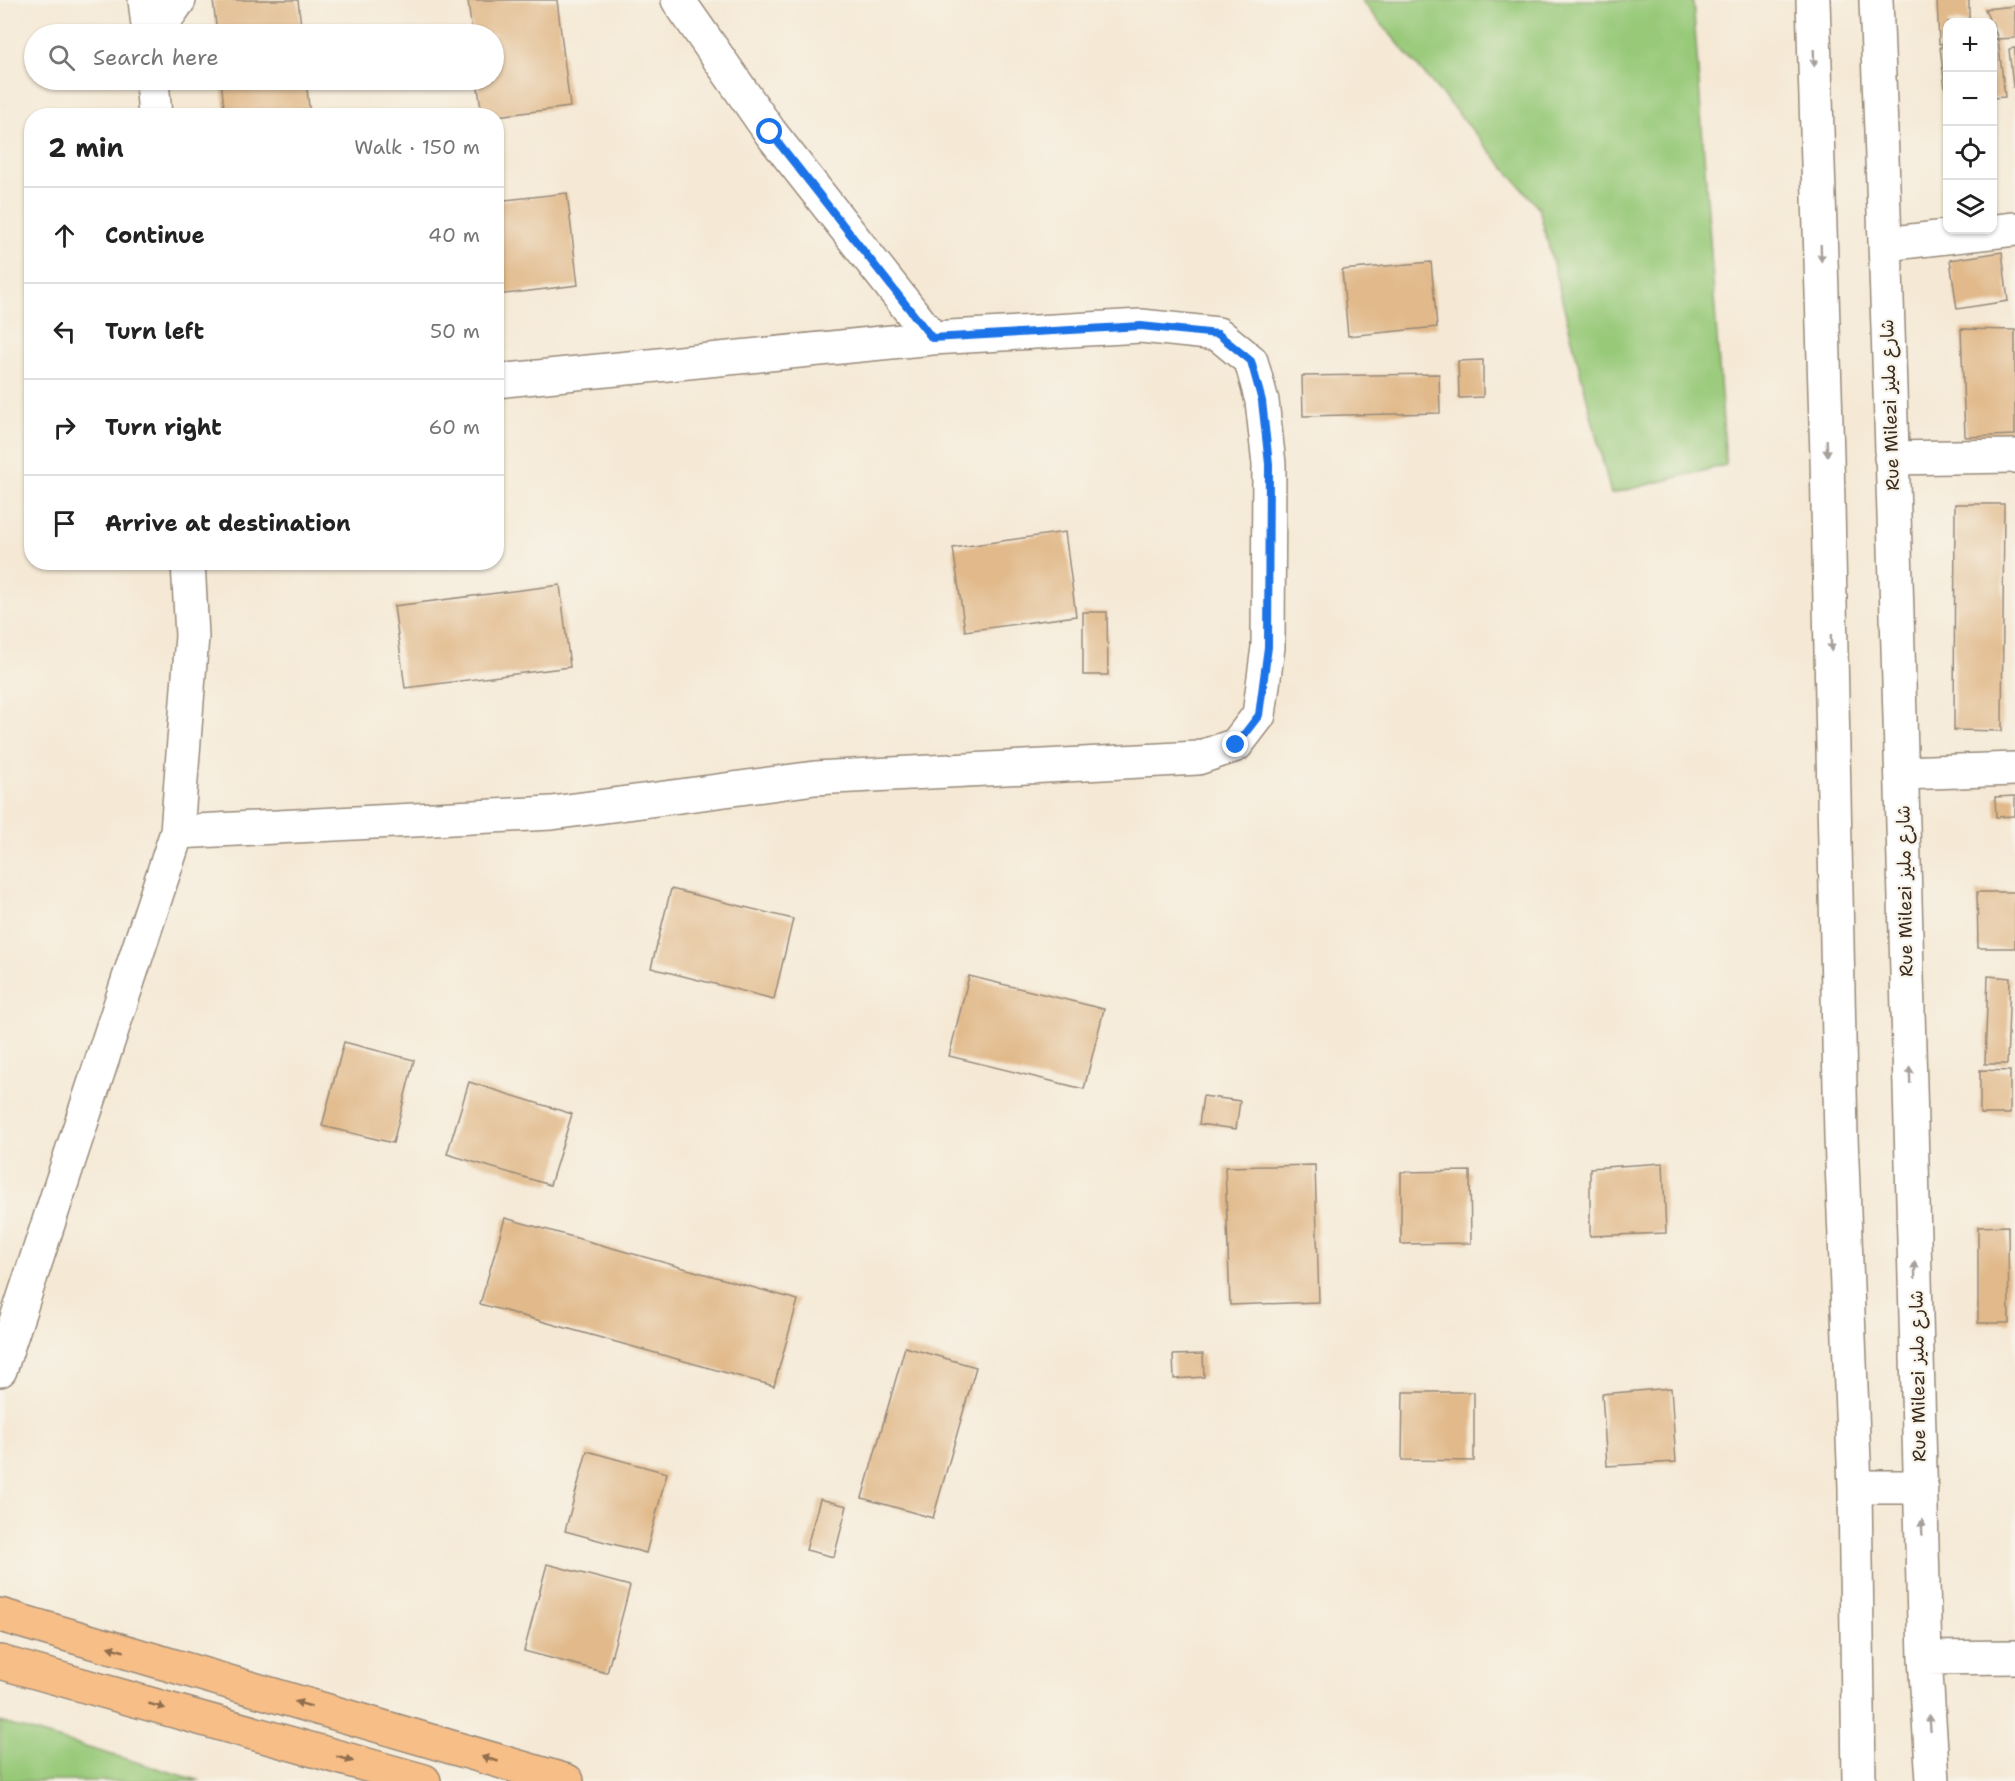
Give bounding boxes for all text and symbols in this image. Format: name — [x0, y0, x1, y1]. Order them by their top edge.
map controls — [1943, 18, 1997, 234]
button: + — [1943, 18, 1997, 72]
search box — [24, 24, 504, 90]
icon: search — [45, 41, 78, 74]
text: Search here — [93, 43, 219, 72]
one-way arrow — [1810, 49, 1819, 68]
button: − — [1943, 72, 1997, 126]
route start — [756, 118, 782, 144]
button: locate — [1943, 126, 1997, 180]
text: 2 min — [48, 130, 124, 165]
text: Walk · 150 m — [354, 134, 480, 160]
button: layers — [1943, 180, 1997, 234]
icon: ahead — [48, 219, 81, 252]
text: Continue — [105, 221, 205, 250]
text: 40 m — [428, 222, 480, 248]
one-way arrow — [1816, 244, 1825, 263]
icon: left — [48, 315, 81, 348]
text: Turn left — [105, 317, 204, 346]
text: 50 m — [430, 318, 480, 344]
street label: Rue Milezi شارع مليز — [1875, 319, 1905, 491]
icon: right — [48, 411, 81, 444]
text: Turn right — [105, 413, 222, 442]
text: 60 m — [428, 414, 480, 440]
one-way arrow — [1822, 439, 1832, 458]
icon: arrive — [48, 507, 81, 540]
text: Arrive at destination — [105, 509, 351, 538]
one-way arrow — [1826, 634, 1835, 653]
route end — [1222, 731, 1248, 757]
street label: Rue Milezi شارع مليز — [1892, 805, 1918, 977]
one-way arrow — [1905, 1065, 1915, 1084]
one-way arrow — [1910, 1260, 1920, 1279]
street label: Rue Milezi شارع مليز — [1905, 1290, 1931, 1462]
one-way arrow — [1917, 1518, 1926, 1537]
one-way arrow — [107, 1644, 125, 1653]
one-way arrow — [294, 1699, 312, 1708]
one-way arrow — [149, 1702, 167, 1711]
one-way arrow — [1925, 1713, 1934, 1732]
one-way arrow — [481, 1754, 499, 1763]
one-way arrow — [336, 1755, 354, 1764]

